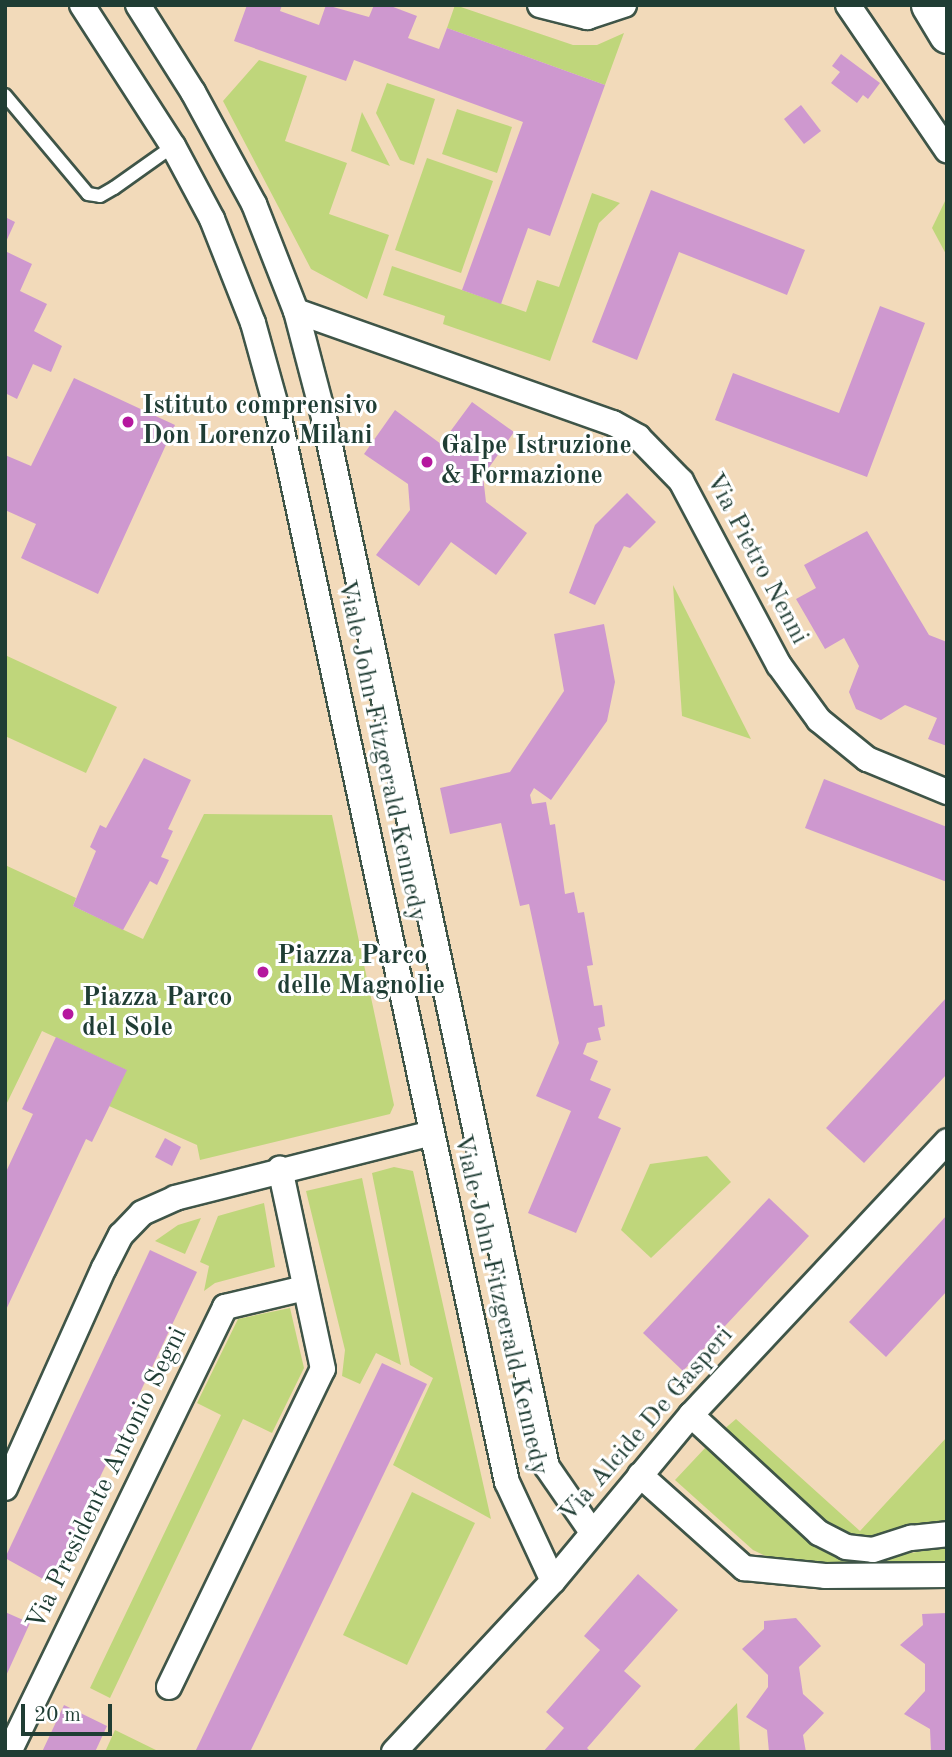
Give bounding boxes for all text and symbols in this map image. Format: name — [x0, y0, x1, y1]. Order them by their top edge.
place label: Istituto comprensivo Don Lorenzo Milani — [142, 391, 378, 452]
marker: Istituto comprensivo Don Lorenzo Milani — [120, 414, 136, 430]
place label: Galpe Istruzione & Formazione — [441, 431, 632, 492]
marker: Galpe Istruzione & Formazione — [419, 454, 435, 470]
street label: Via Pietro Nenni — [698, 468, 814, 650]
street label: Viale John Fitzgerald Kennedy — [329, 577, 433, 925]
place label: Piazza Parco delle Magnolie — [277, 941, 445, 1002]
marker: Piazza Parco delle Magnolie — [255, 964, 271, 980]
place label: Piazza Parco del Sole — [82, 983, 232, 1044]
marker: Piazza Parco del Sole — [60, 1006, 76, 1022]
street label: Viale John Fitzgerald Kennedy — [446, 1131, 554, 1479]
street label: Via Alcide De Gasperi — [553, 1321, 741, 1529]
street label: Via Presidente Antonio Segni — [21, 1323, 195, 1635]
scale bar — [24, 1690, 116, 1734]
text: 20 m — [34, 1705, 81, 1726]

